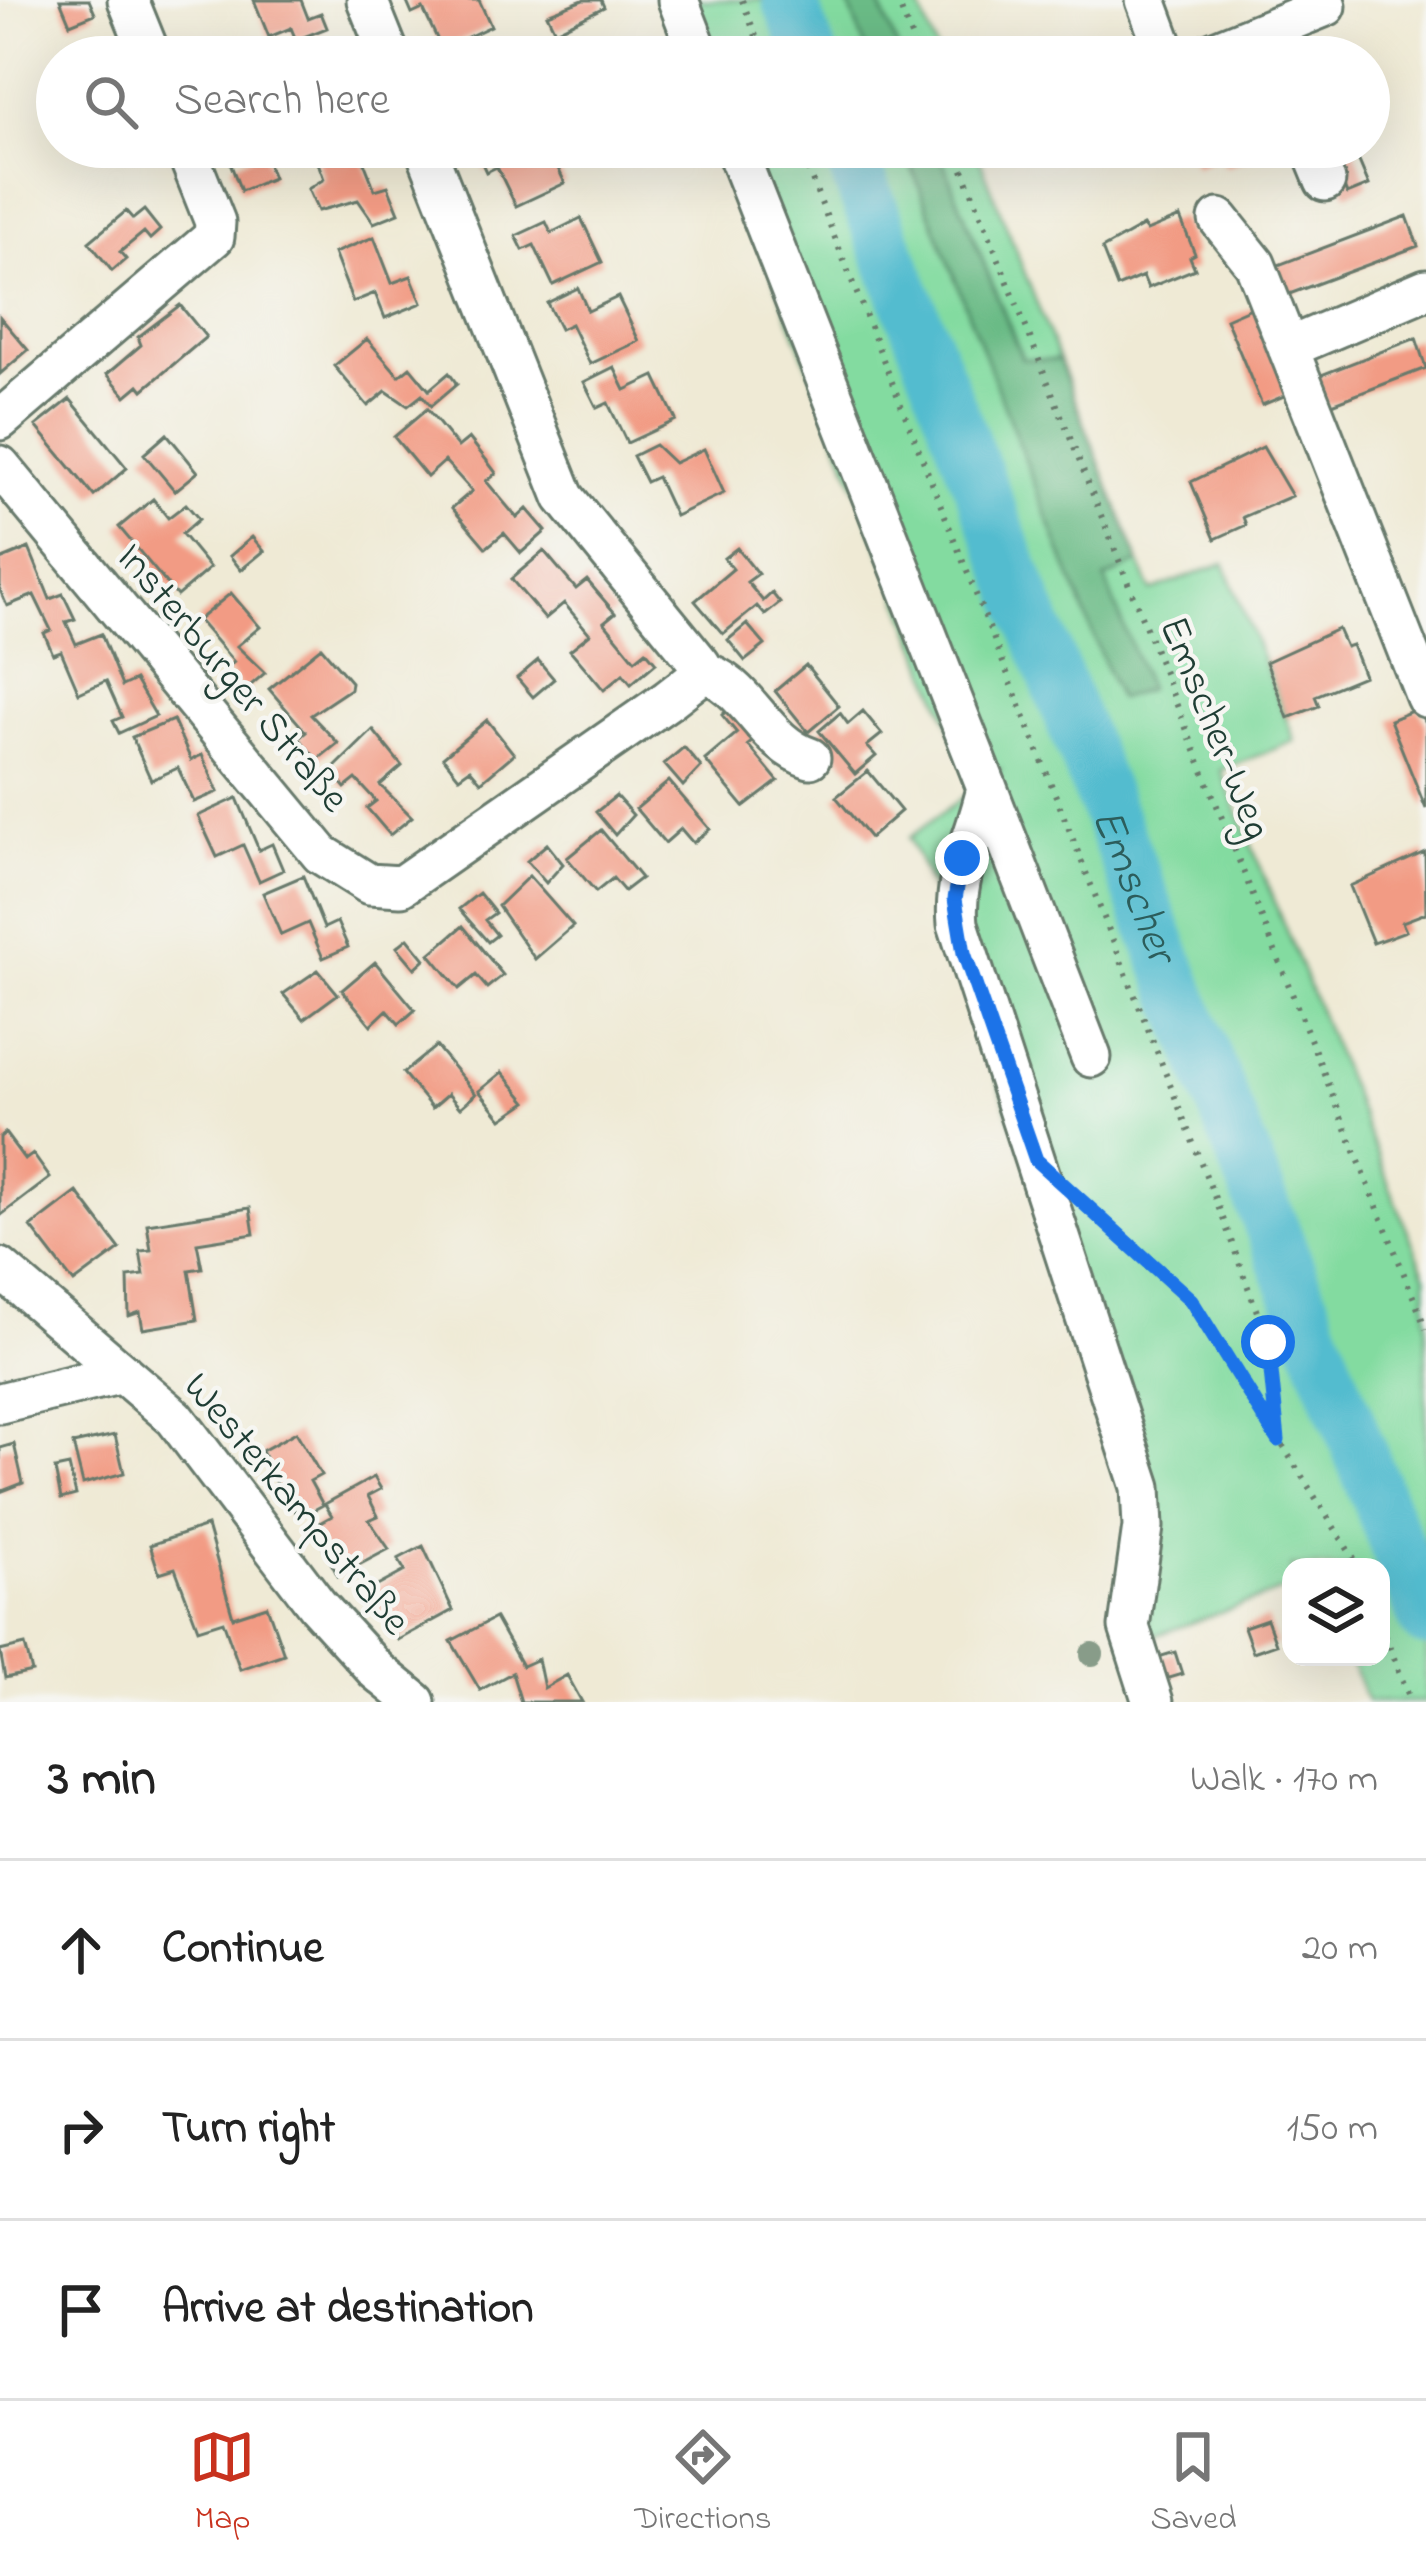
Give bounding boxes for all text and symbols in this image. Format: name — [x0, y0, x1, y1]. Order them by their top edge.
search box — [36, 36, 1390, 168]
icon: search — [78, 69, 144, 135]
text: Search here — [174, 69, 390, 135]
street label: Insterburger Straße — [100, 531, 363, 827]
street label: Emscher-Weg — [1141, 608, 1286, 849]
water label: Emscher — [1072, 799, 1194, 977]
route end — [935, 831, 989, 885]
route start — [1241, 1315, 1295, 1369]
street label: Westerkampstraße — [167, 1360, 424, 1650]
map controls — [1282, 1558, 1390, 1666]
button: layers — [1282, 1558, 1390, 1666]
text: 3 min — [48, 1743, 156, 1818]
text: Walk · 170 m — [1190, 1752, 1378, 1809]
icon: ahead — [48, 1917, 114, 1983]
text: Continue — [162, 1917, 323, 1983]
text: 20 m — [1302, 1921, 1378, 1978]
icon: right — [48, 2097, 114, 2163]
text: Turn right — [162, 2097, 335, 2163]
text: 150 m — [1286, 2101, 1378, 2158]
icon: arrive — [48, 2277, 114, 2343]
text: Arrive at destination — [162, 2277, 533, 2343]
tab: Map — [189, 2424, 255, 2544]
tab: Directions — [634, 2424, 772, 2544]
tab: Saved — [1150, 2424, 1237, 2544]

